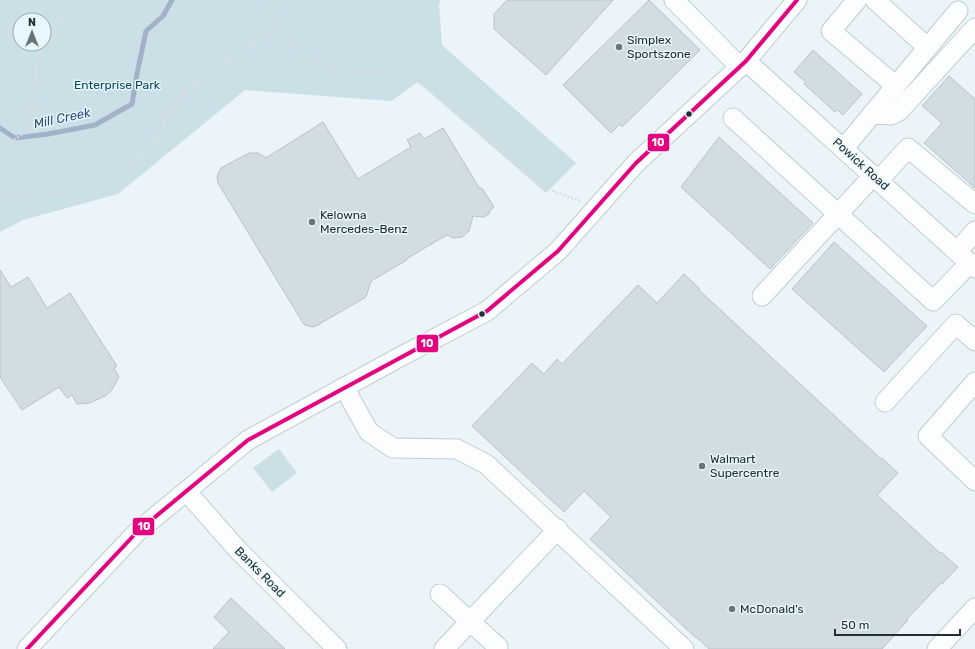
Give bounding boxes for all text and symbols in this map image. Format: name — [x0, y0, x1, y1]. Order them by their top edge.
north arrow — [12, 12, 52, 52]
text: N — [28, 16, 36, 29]
place label: Simplex Sportszone — [627, 33, 691, 61]
marker: Simplex Sportszone — [614, 42, 624, 52]
park label: Enterprise Park — [74, 78, 161, 92]
water label: Mill Creek — [32, 105, 92, 131]
unlabelled marker — [684, 109, 694, 119]
line badge: 10 — [647, 133, 670, 152]
street label: Powick Road — [830, 135, 892, 193]
text: 10 — [652, 136, 664, 149]
place label: Kelowna Mercedes-Benz — [320, 208, 408, 236]
marker: Kelowna Mercedes-Benz — [307, 217, 317, 227]
unlabelled marker — [477, 309, 487, 319]
line badge: 10 — [416, 334, 439, 353]
text: 10 — [421, 337, 433, 350]
place label: Walmart Supercentre — [710, 452, 780, 480]
marker: Walmart Supercentre — [697, 461, 707, 471]
line badge: 10 — [132, 517, 155, 536]
text: 10 — [138, 520, 150, 533]
street label: Banks Road — [232, 544, 288, 600]
place label: McDonald's — [740, 602, 804, 616]
marker: McDonald's — [727, 604, 737, 614]
scale bar — [835, 611, 960, 637]
text: 50 m — [841, 618, 869, 632]

